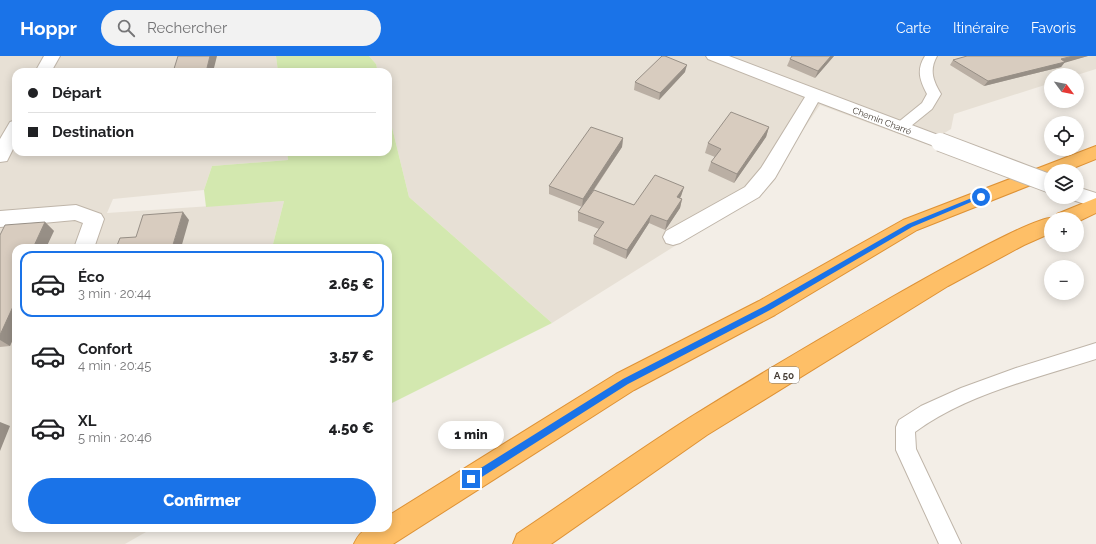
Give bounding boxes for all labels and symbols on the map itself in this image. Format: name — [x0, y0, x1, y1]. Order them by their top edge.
north arrow — [1044, 68, 1084, 108]
street label: Chemin Charré — [851, 105, 914, 137]
route start — [972, 188, 990, 206]
road number: A 50 — [769, 367, 799, 383]
callout: 1 min — [438, 421, 504, 449]
route end — [462, 470, 480, 488]

